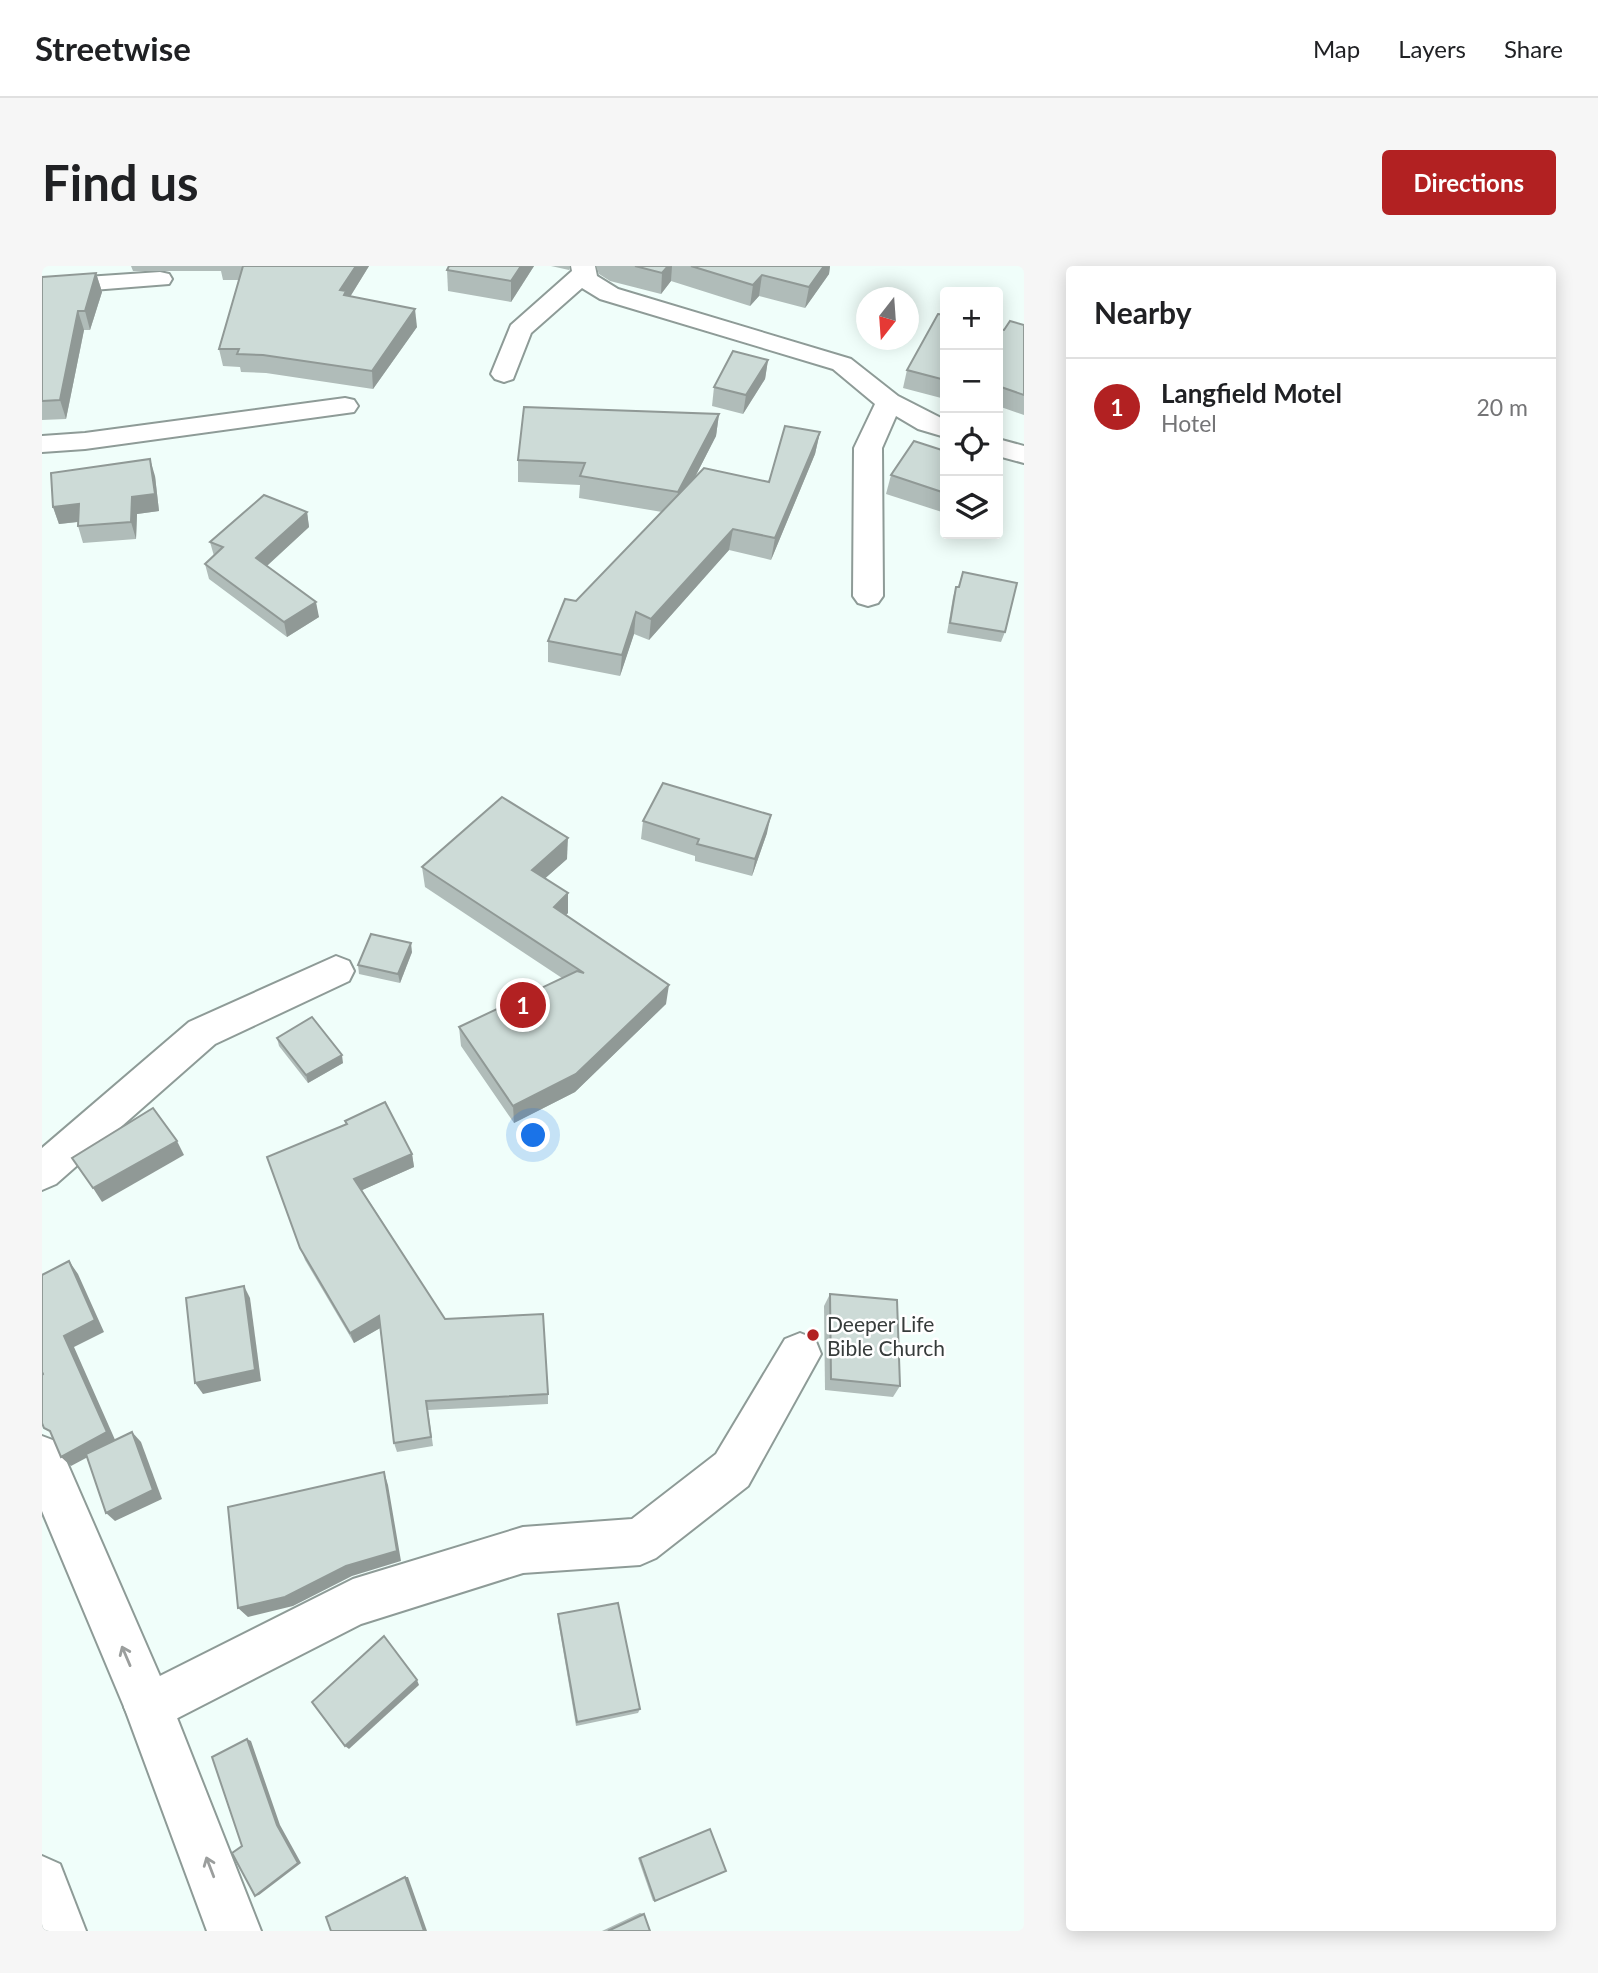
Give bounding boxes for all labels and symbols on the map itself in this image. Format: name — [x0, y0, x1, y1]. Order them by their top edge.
north arrow — [856, 287, 919, 350]
pin: 1 — [500, 979, 546, 1031]
your location — [516, 1118, 550, 1152]
place label: Deeper Life Bible Church — [827, 1311, 945, 1360]
marker: Deeper Life Bible Church — [805, 1327, 821, 1343]
one-way arrow — [119, 1646, 132, 1667]
one-way arrow — [203, 1857, 216, 1879]

